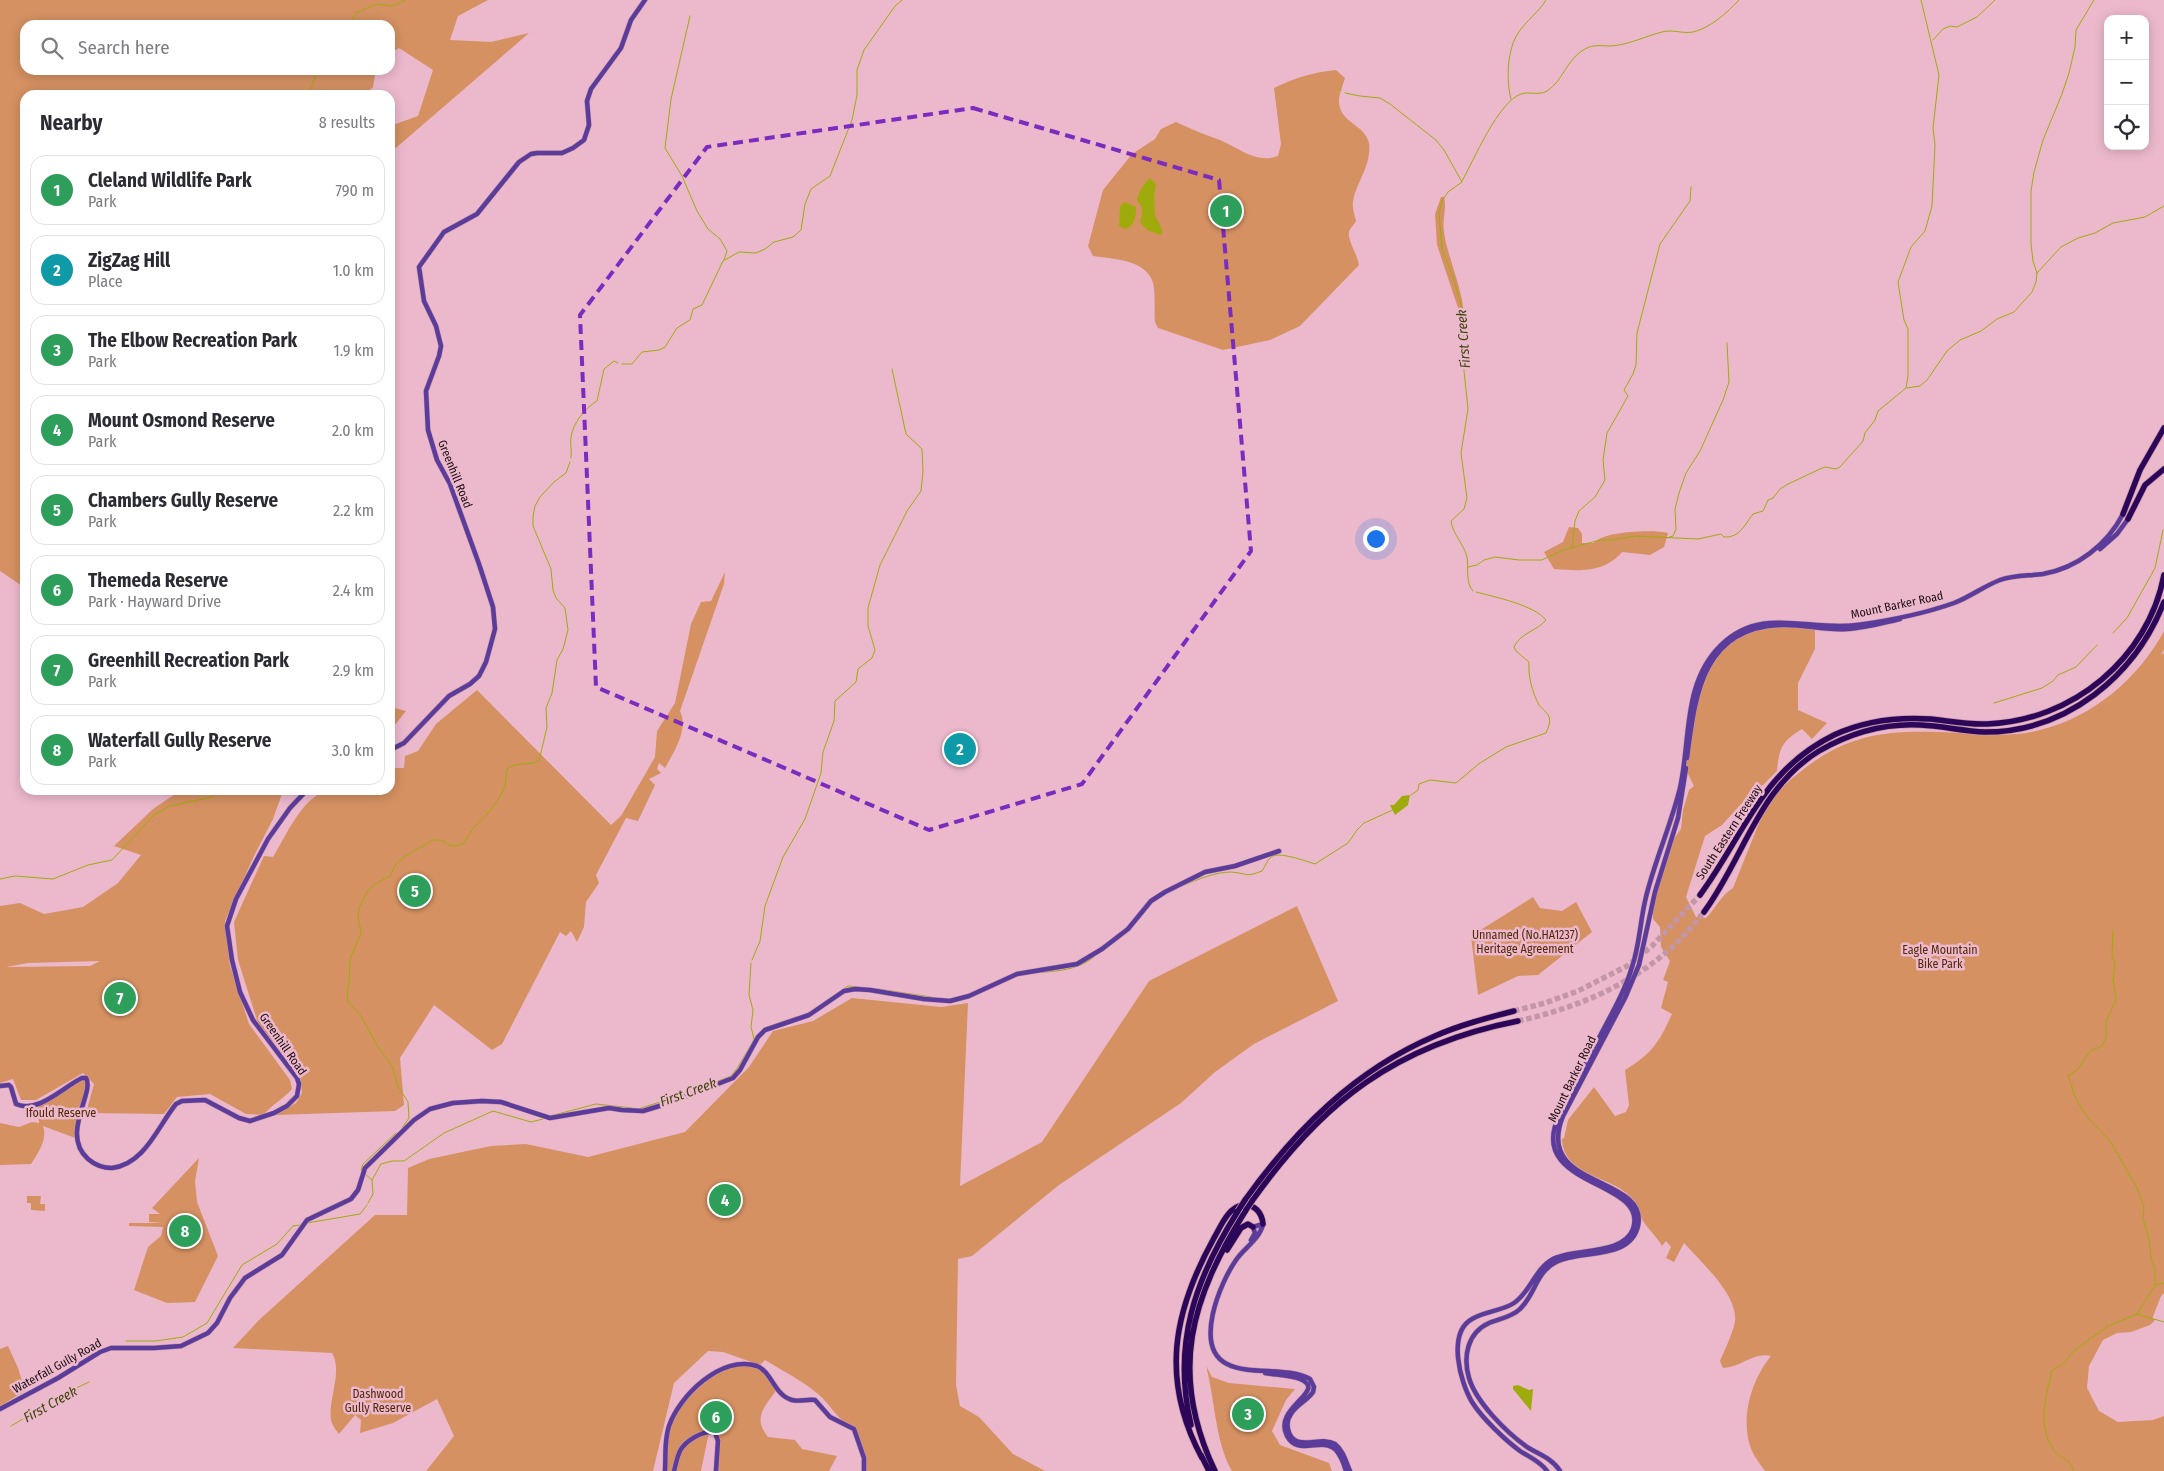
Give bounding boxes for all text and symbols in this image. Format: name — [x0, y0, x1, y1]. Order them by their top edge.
map controls — [2104, 15, 2149, 150]
button: + — [2104, 15, 2149, 60]
search box — [20, 20, 395, 75]
icon: search — [38, 34, 66, 62]
text: Search here — [78, 36, 170, 59]
button: − — [2104, 60, 2149, 105]
button: locate — [2104, 105, 2149, 150]
text: Nearby — [40, 110, 102, 136]
text: 8 results — [319, 113, 375, 132]
text: Cleland Wildlife Park — [88, 169, 252, 192]
text: 1 — [54, 181, 60, 200]
text: 790 m — [336, 181, 374, 200]
text: Park — [88, 192, 116, 211]
pin: 1 — [1210, 192, 1242, 230]
text: ZigZag Hill — [88, 249, 170, 272]
text: 2 — [53, 261, 61, 280]
text: 1.0 km — [333, 261, 374, 280]
text: Place — [88, 272, 123, 291]
water label: First Creek — [1453, 309, 1474, 369]
text: The Elbow Recreation Park — [88, 329, 297, 352]
text: 3 — [53, 341, 61, 360]
text: 1.9 km — [333, 341, 374, 360]
text: Park — [88, 352, 116, 371]
text: Mount Osmond Reserve — [88, 409, 275, 432]
text: 4 — [53, 421, 61, 440]
text: 2.0 km — [332, 421, 374, 440]
text: Park — [88, 432, 116, 451]
street label: Greenhill Road — [435, 438, 475, 510]
text: Chambers Gully Reserve — [88, 489, 278, 512]
text: 5 — [53, 501, 61, 520]
text: 2.2 km — [333, 501, 374, 520]
text: Park — [88, 512, 116, 531]
your location — [1363, 526, 1389, 552]
text: Themeda Reserve — [88, 569, 228, 592]
text: 6 — [53, 581, 61, 600]
text: 2.4 km — [333, 581, 374, 600]
street label: Mount Barker Road — [1850, 588, 1944, 622]
text: Park · Hayward Drive — [88, 592, 221, 611]
text: Greenhill Recreation Park — [88, 649, 289, 672]
text: 7 — [54, 661, 60, 680]
text: 2.9 km — [333, 661, 374, 680]
text: Park — [88, 672, 116, 691]
text: Waterfall Gully Reserve — [88, 729, 271, 752]
pin: 2 — [944, 730, 976, 768]
text: 8 — [53, 741, 61, 760]
text: 3.0 km — [332, 741, 374, 760]
text: Park — [88, 752, 116, 771]
street label: South Eastern Freeway — [1693, 781, 1765, 882]
pin: 5 — [399, 872, 431, 910]
park label: Unnamed (No.HA1237) Heritage Agreement — [1472, 928, 1579, 956]
park label: Eagle Mountain Bike Park — [1902, 943, 1978, 971]
pin: 7 — [104, 979, 136, 1017]
street label: Greenhill Road — [257, 1010, 309, 1078]
street label: Mount Barker Road — [1545, 1034, 1599, 1124]
water label: First Creek — [658, 1074, 719, 1111]
park label: Ifould Reserve — [26, 1106, 96, 1120]
pin: 4 — [709, 1181, 741, 1219]
pin: 8 — [169, 1212, 201, 1250]
street label: Waterfall Gully Road — [10, 1336, 104, 1396]
water label: First Creek — [20, 1383, 80, 1426]
park label: Dashwood Gully Reserve — [345, 1387, 411, 1415]
pin: 3 — [1232, 1395, 1264, 1433]
pin: 6 — [700, 1398, 732, 1436]

